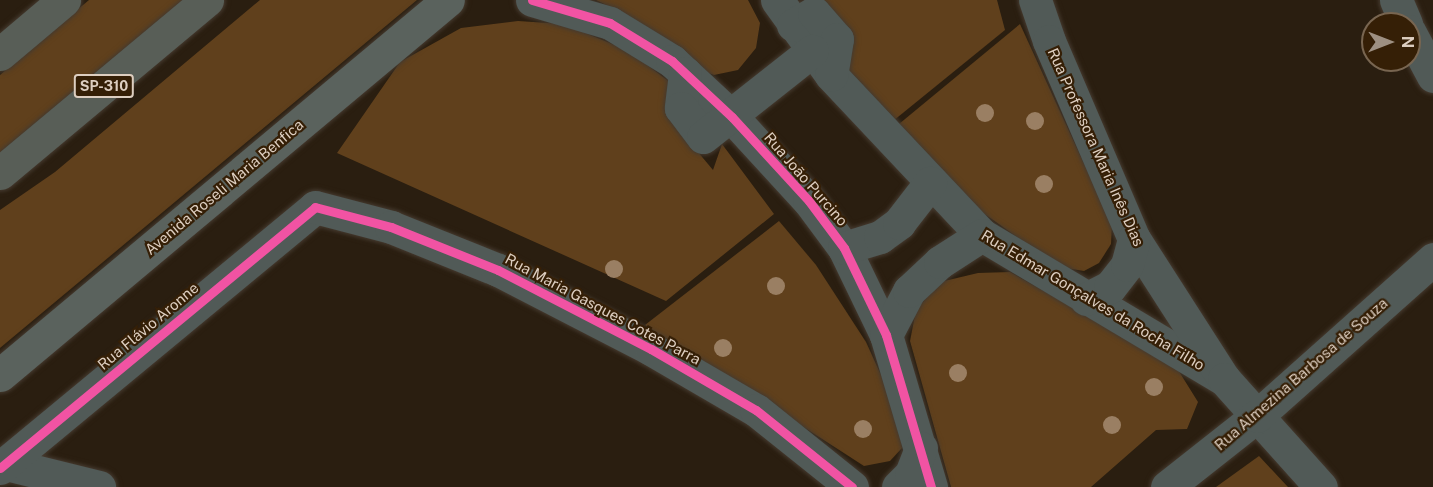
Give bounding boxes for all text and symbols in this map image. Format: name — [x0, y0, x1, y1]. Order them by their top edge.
north arrow — [1361, 12, 1421, 72]
text: N — [1398, 36, 1417, 48]
street label: Rua Professora Maria Inês Dias — [1044, 45, 1148, 249]
road number: SP-310 — [72, 75, 136, 97]
street label: Avenida Roseli Maria Benfica — [141, 115, 307, 259]
street label: Rua João Purcino — [760, 128, 852, 230]
street label: Rua Edmar Gonçalves da Rocha Filho — [978, 226, 1208, 374]
street label: Rua Maria Gasques Cotes Parra — [502, 250, 704, 368]
street label: Rua Flávio Aronne — [94, 279, 202, 373]
street label: Rua Almezina Barbosa de Souza — [1211, 294, 1391, 454]

